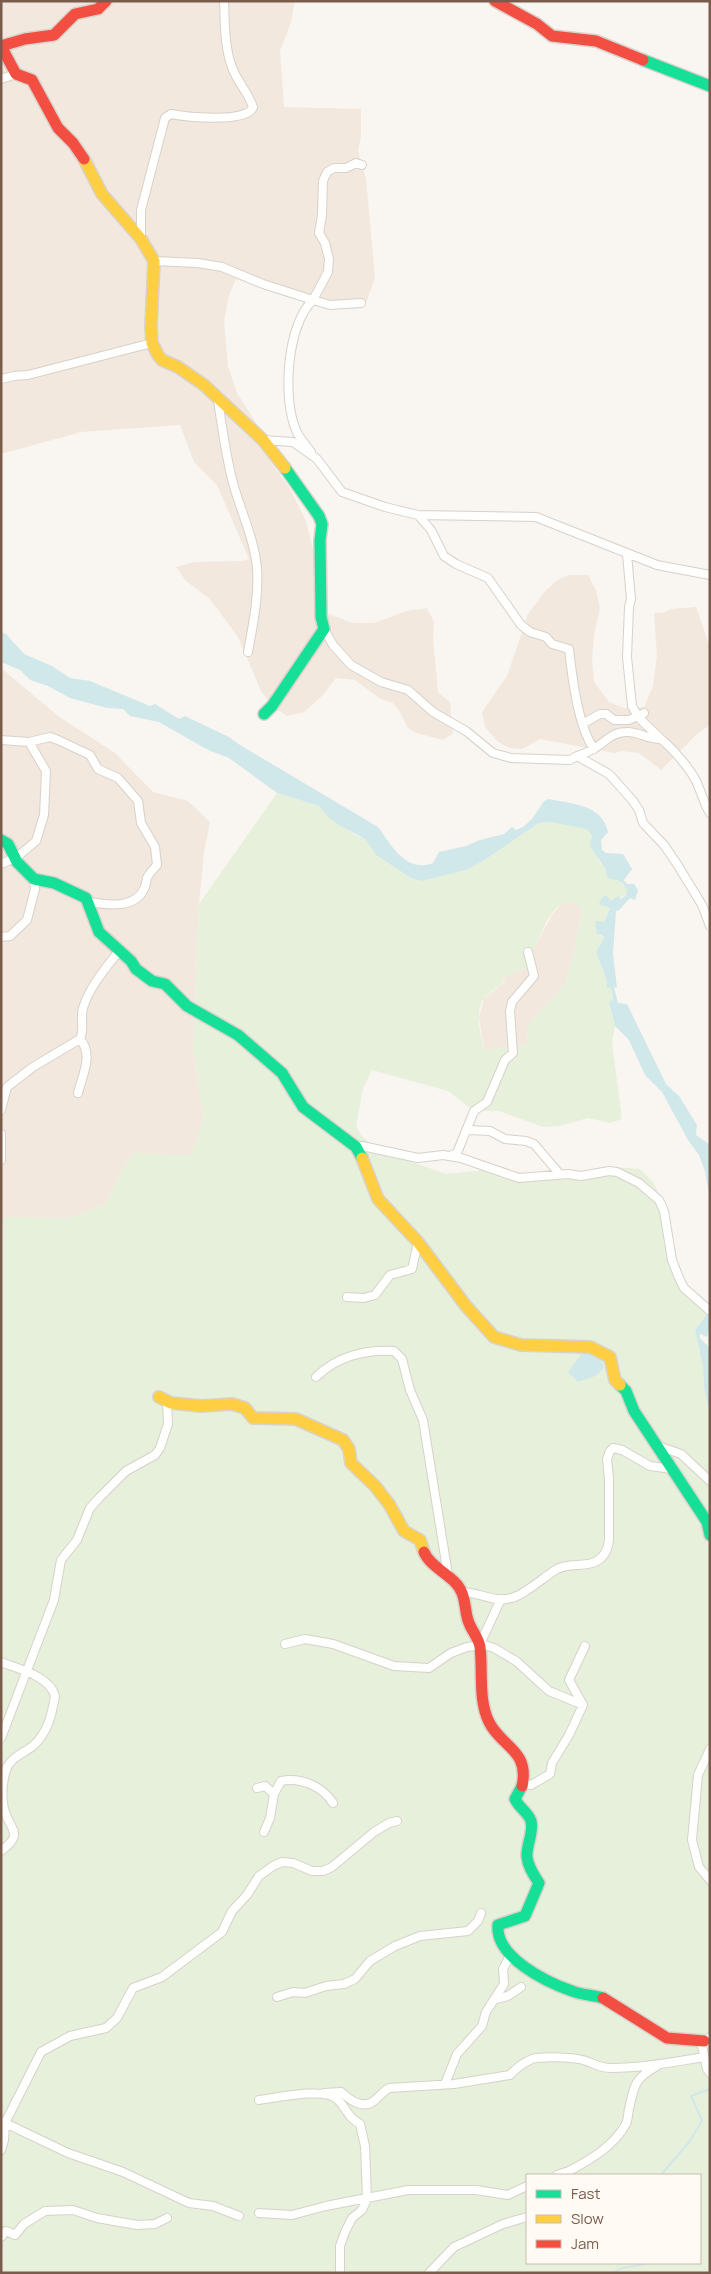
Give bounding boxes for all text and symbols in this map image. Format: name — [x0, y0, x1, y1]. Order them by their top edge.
legend — [526, 2174, 701, 2264]
text: Fast — [571, 2183, 600, 2204]
text: Slow — [571, 2208, 604, 2229]
text: Jam — [571, 2233, 599, 2254]

